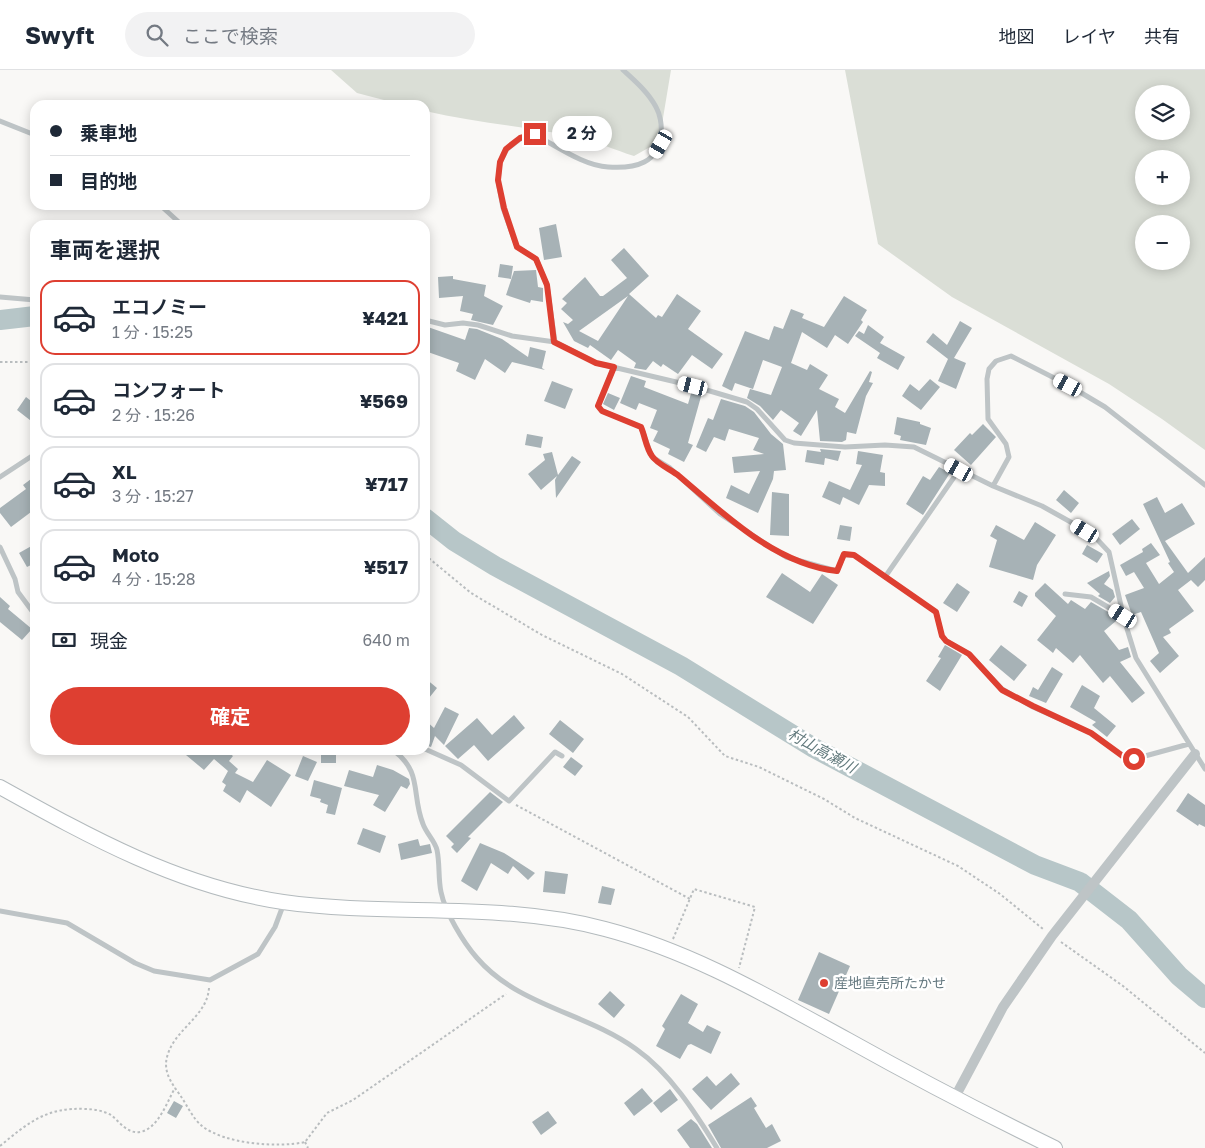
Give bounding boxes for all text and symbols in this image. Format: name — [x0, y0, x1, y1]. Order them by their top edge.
search box — [125, 12, 475, 57]
text: Swyft — [25, 20, 95, 49]
icon: search — [143, 21, 171, 49]
text: ここで検索 — [183, 24, 278, 47]
text: 地図 — [999, 25, 1035, 47]
text: レイヤ — [1063, 25, 1116, 47]
text: 共有 — [1144, 25, 1180, 47]
map controls — [1135, 85, 1190, 270]
button: layers — [1135, 85, 1190, 140]
callout: 2 分 — [552, 116, 612, 152]
text: 乗車地 — [80, 121, 137, 144]
route end — [524, 123, 546, 145]
text: 2 分 — [567, 123, 597, 143]
car — [647, 127, 674, 161]
button: + — [1135, 150, 1190, 205]
text: 目的地 — [80, 169, 137, 192]
button: − — [1135, 215, 1190, 270]
text: 車両を選択 — [50, 236, 160, 263]
icon: car — [52, 295, 97, 340]
text: エコノミー — [112, 295, 207, 318]
text: ¥421 — [362, 306, 408, 329]
text: 1 分 · 15:25 — [112, 322, 193, 342]
car — [1051, 371, 1084, 399]
car — [676, 375, 709, 397]
icon: car — [52, 378, 97, 423]
text: コンフォート — [112, 378, 225, 401]
text: ¥569 — [360, 389, 408, 412]
text: 2 分 · 15:26 — [112, 405, 195, 425]
car — [942, 456, 975, 484]
text: XL — [112, 460, 137, 483]
icon: car — [52, 461, 97, 506]
text: ¥717 — [365, 472, 408, 495]
text: 3 分 · 15:27 — [112, 486, 194, 506]
car — [1068, 517, 1101, 545]
text: Moto — [112, 543, 159, 566]
icon: car — [52, 544, 97, 589]
text: ¥517 — [364, 555, 408, 578]
text: 4 分 · 15:28 — [112, 569, 195, 589]
car — [1106, 602, 1139, 630]
icon: cash — [50, 626, 78, 654]
text: 現金 — [90, 629, 128, 652]
text: 640 m — [362, 630, 410, 650]
button: 確定 — [50, 687, 410, 745]
water label: 村山高瀬川 — [785, 724, 861, 777]
route start — [1123, 748, 1145, 770]
place label: 産地直売所たかせ — [834, 974, 946, 991]
marker: 産地直売所たかせ — [818, 977, 830, 989]

